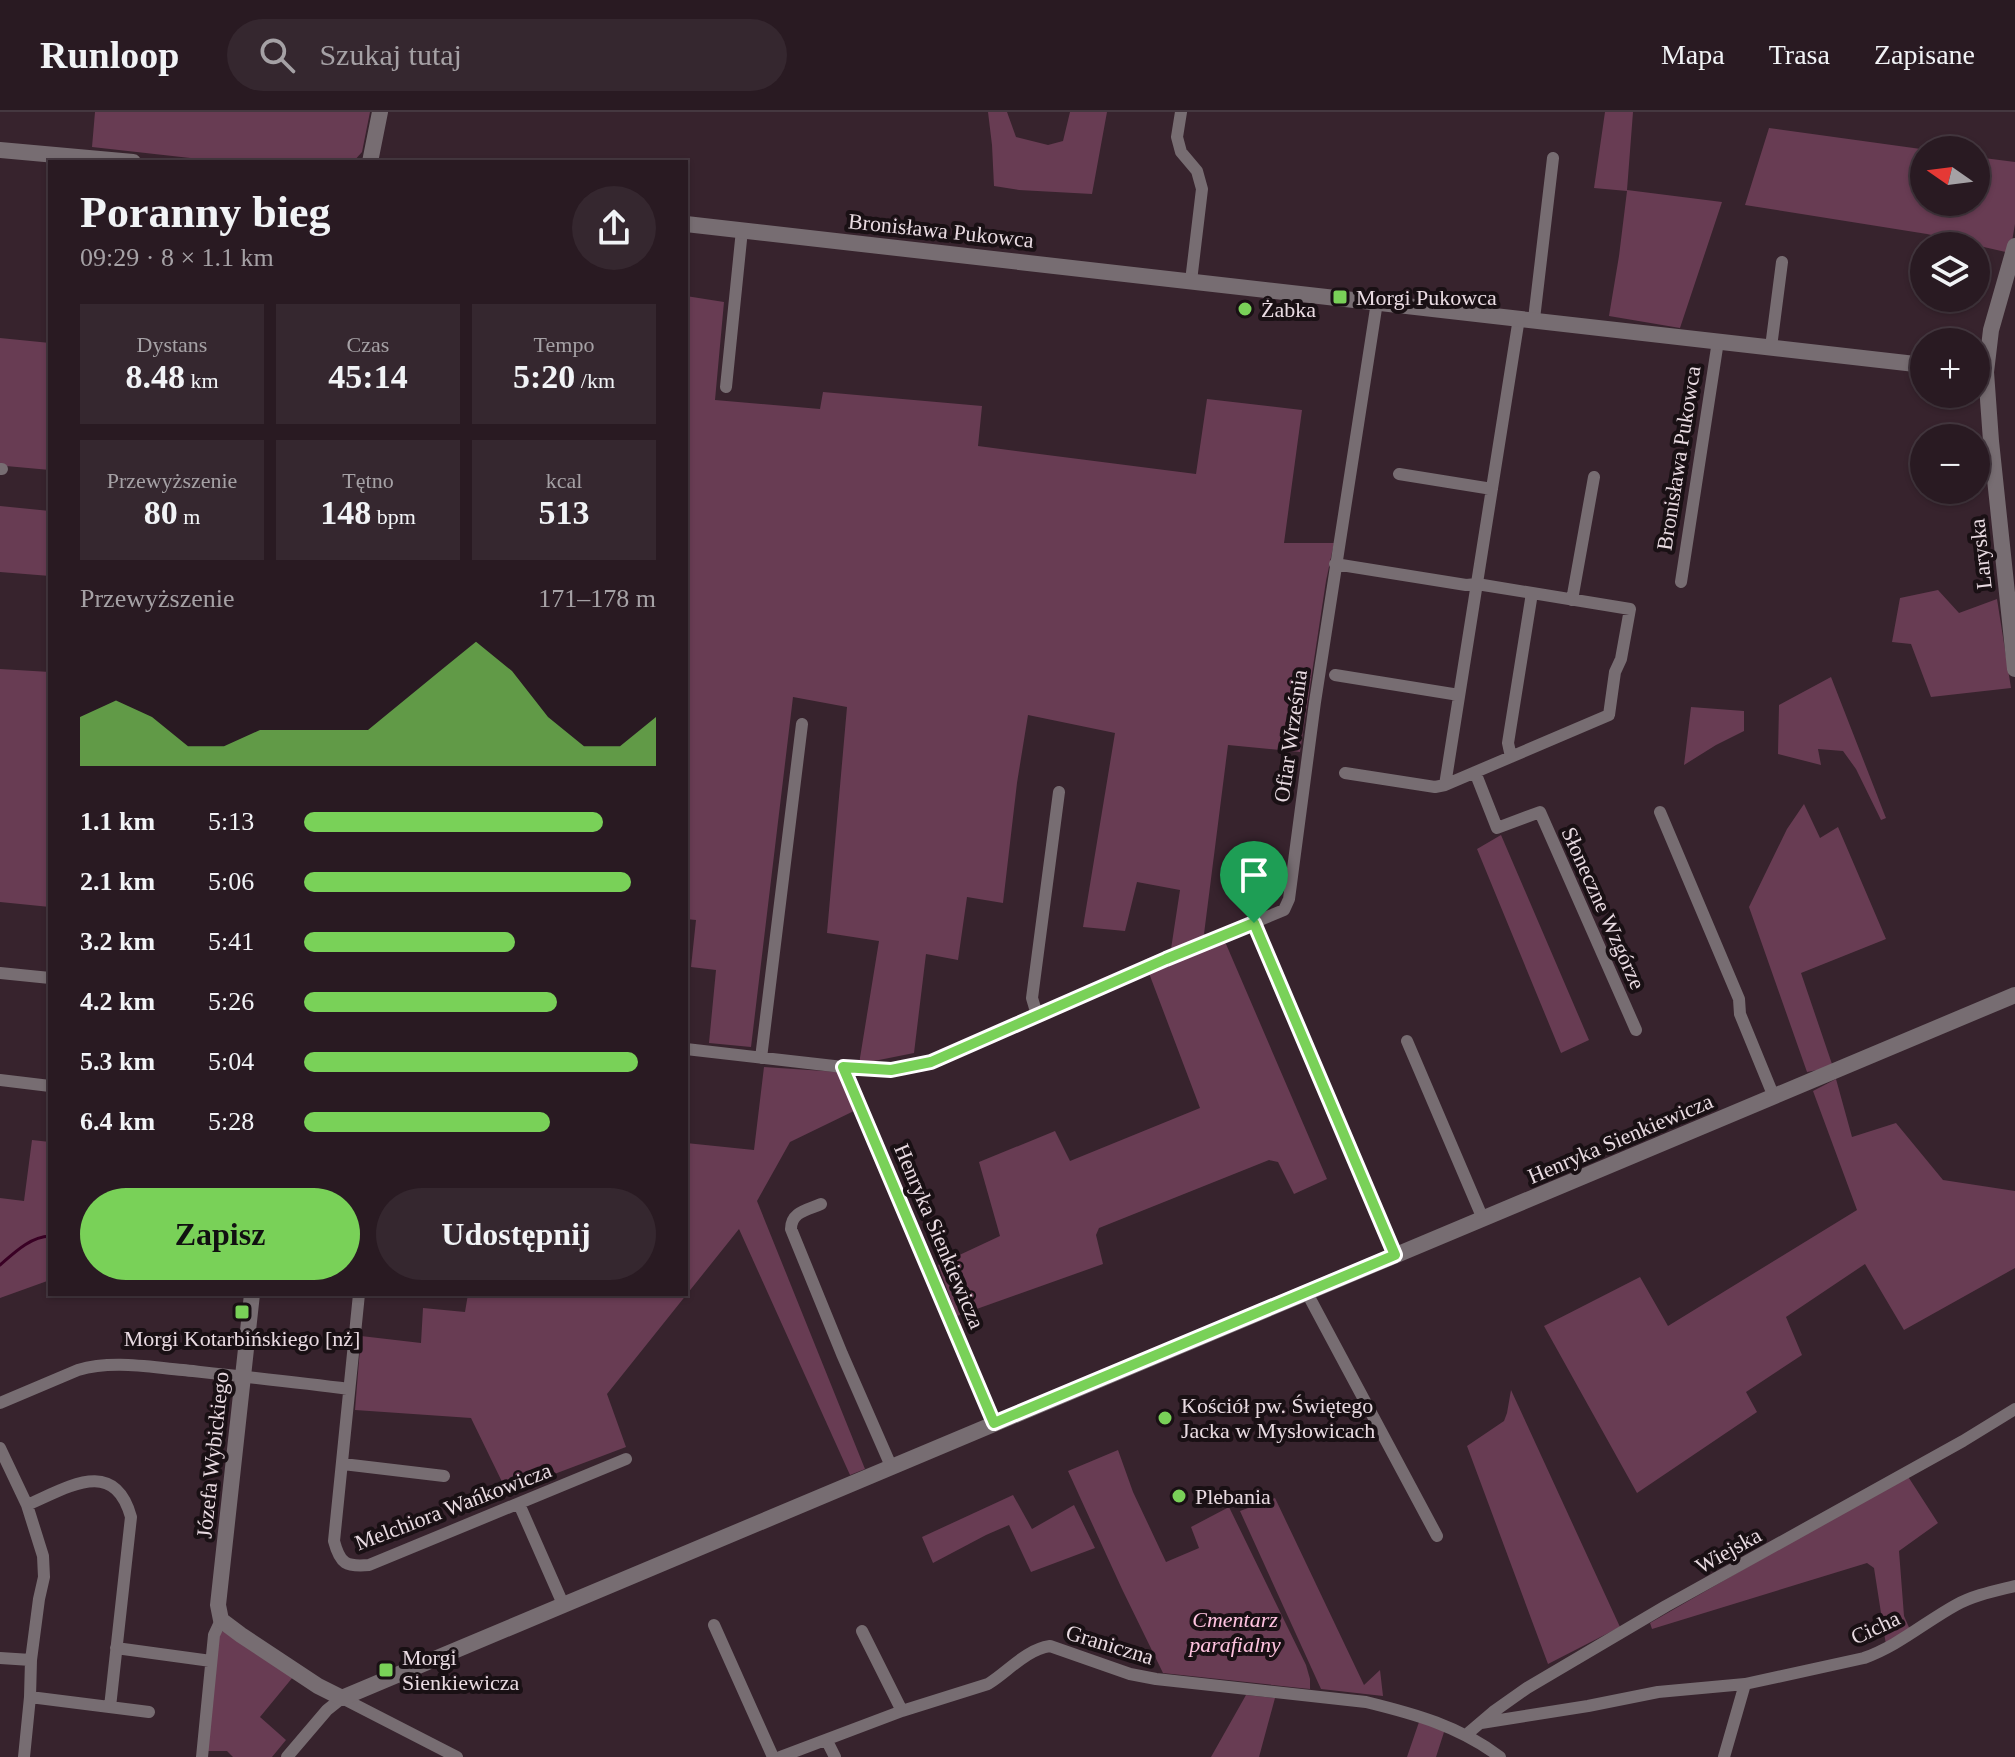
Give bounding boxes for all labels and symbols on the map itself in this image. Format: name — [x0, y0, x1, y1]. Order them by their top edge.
north arrow — [1910, 136, 1990, 216]
street label: Bronisława Pukowca — [847, 208, 1035, 253]
place label: Morgi Pukowca — [1356, 285, 1497, 310]
marker: Morgi Pukowca — [1331, 288, 1349, 306]
place label: Żabka — [1261, 297, 1316, 322]
marker: Żabka — [1236, 300, 1254, 318]
street label: Bronisława Pukowca — [1652, 364, 1705, 552]
street label: Laryska — [1964, 517, 1997, 590]
street label: Ofiar Września — [1269, 668, 1312, 804]
street label: Słoneczne Wzgórze — [1557, 823, 1651, 993]
pin — [1220, 841, 1288, 923]
street label: Henryka Sienkiewicza — [1524, 1088, 1717, 1189]
street label: Henryka Sienkiewicza — [889, 1140, 990, 1333]
marker: Morgi Kotarbińskiego [nż] — [233, 1303, 251, 1321]
place label: Morgi Kotarbińskiego [nż] — [124, 1326, 360, 1351]
street label: Józefa Wybickiego — [191, 1370, 234, 1540]
place label: Kościół pw. Świętego Jacka w Mysłowicach — [1181, 1393, 1375, 1443]
marker: Kościół pw. Świętego Jacka w Mysłowicach — [1156, 1409, 1174, 1427]
street label: Melchiora Wańkowicza — [351, 1457, 555, 1556]
place label: Plebania — [1195, 1484, 1271, 1509]
marker: Plebania — [1170, 1487, 1188, 1505]
street label: Wiejska — [1691, 1522, 1766, 1579]
street label: Cicha — [1847, 1605, 1904, 1650]
park label: Cmentarz parafialny — [1187, 1607, 1281, 1657]
street label: Graniczna — [1063, 1619, 1157, 1670]
place label: Morgi Sienkiewicza — [402, 1645, 520, 1695]
marker: Morgi Sienkiewicza — [377, 1661, 395, 1679]

